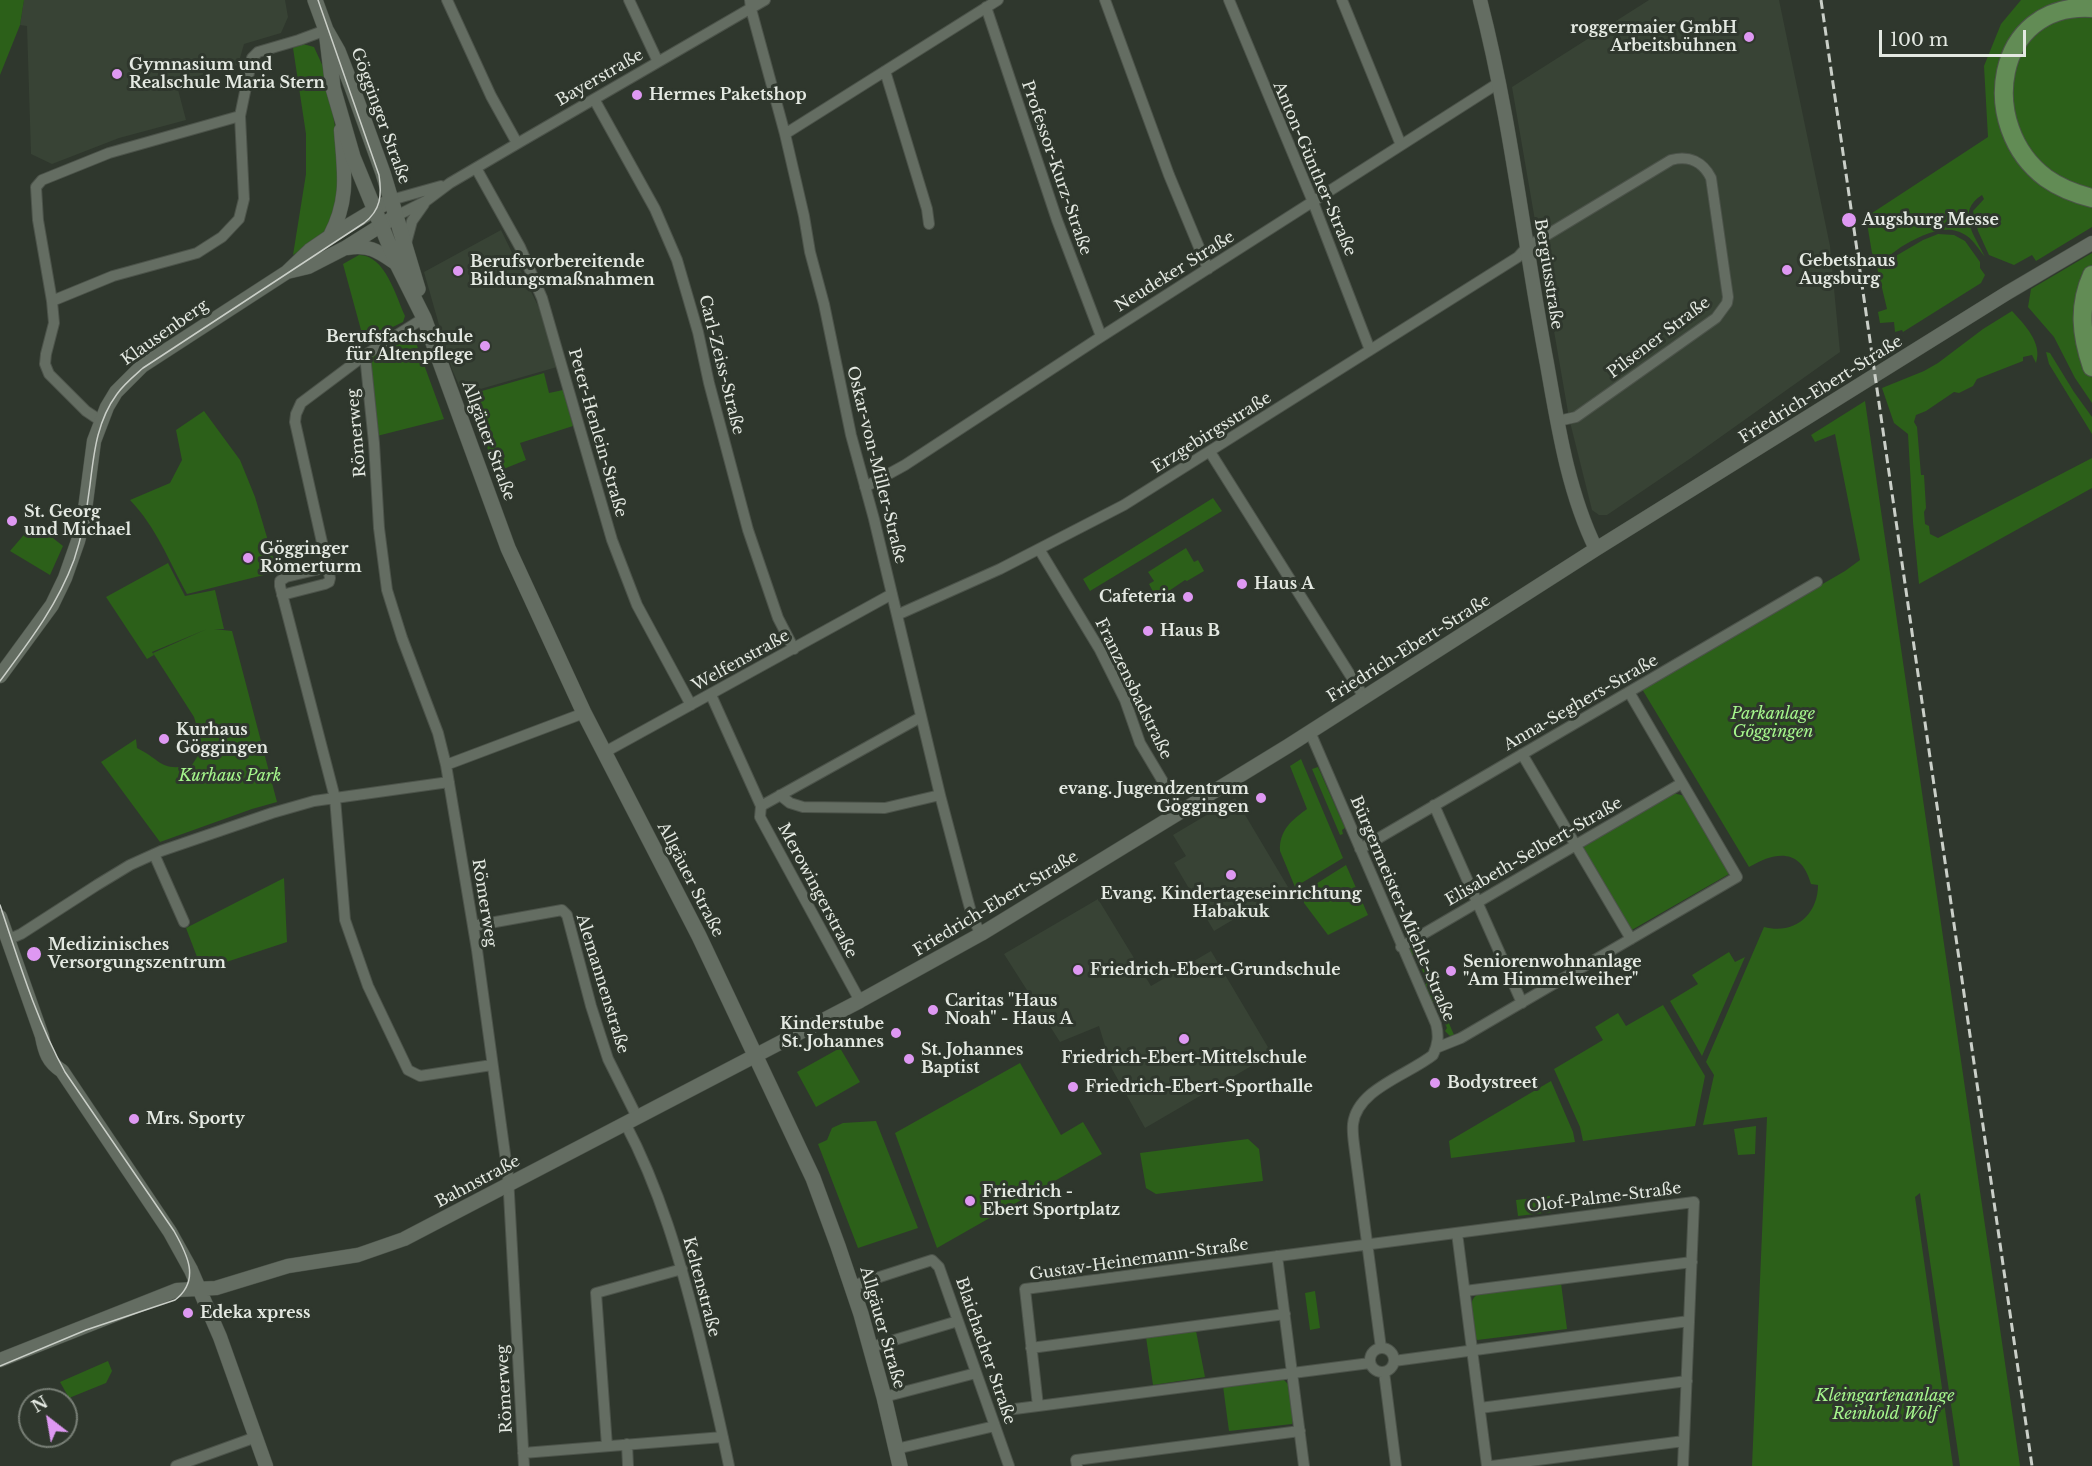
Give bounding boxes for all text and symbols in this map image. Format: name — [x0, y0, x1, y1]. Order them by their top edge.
place label: roggermaier GmbH Arbeitsbühnen — [1570, 18, 1737, 56]
scale bar — [1882, 18, 2029, 56]
text: 100 m — [1890, 29, 1948, 51]
marker: roggermaier GmbH Arbeitsbühnen — [1742, 30, 1756, 44]
street label: Gögginger Straße — [346, 45, 414, 187]
street label: Bayerstraße — [553, 45, 647, 111]
place label: Gymnasium und Realschule Maria Stern — [129, 55, 325, 93]
marker: Gymnasium und Realschule Maria Stern — [110, 67, 124, 81]
street label: Professor-Kurz-Straße — [1017, 78, 1095, 258]
street label: Anton-Günther-Straße — [1269, 79, 1359, 259]
place label: Hermes Paketshop — [649, 85, 807, 105]
marker: Hermes Paketshop — [630, 88, 644, 102]
place label: Augsburg Messe — [1862, 210, 1999, 230]
marker: Augsburg Messe — [1840, 211, 1858, 229]
street label: Bergiusstraße — [1530, 217, 1566, 331]
street label: Neudeker Straße — [1112, 227, 1238, 317]
place label: Gebetshaus Augsburg — [1799, 251, 1895, 289]
place label: Berufsvorbereitende Bildungsmaßnahmen — [470, 252, 655, 290]
marker: Gebetshaus Augsburg — [1780, 263, 1794, 277]
marker: Berufsvorbereitende Bildungsmaßnahmen — [451, 264, 465, 278]
street label: Carl-Zeiss-Straße — [694, 293, 748, 437]
street label: Pilsener Straße — [1604, 293, 1714, 383]
street label: Klausenberg — [118, 296, 212, 370]
place label: Berufsfachschule für Altenpflege — [326, 327, 473, 365]
street label: Friedrich-Ebert-Straße — [1736, 332, 1906, 448]
marker: Berufsfachschule für Altenpflege — [478, 339, 492, 353]
street label: Peter-Henlein-Straße — [564, 346, 630, 520]
street label: Oskar-von-Miller-Straße — [842, 364, 910, 566]
street label: Allgäuer Straße — [457, 378, 519, 504]
street label: Römerweg — [344, 388, 370, 478]
street label: Erzgebirgsstraße — [1149, 389, 1275, 477]
place label: St. Georg und Michael — [24, 502, 131, 540]
marker: St. Georg und Michael — [5, 514, 19, 528]
place label: Gögginger Römerturm — [260, 539, 362, 577]
marker: Gögginger Römerturm — [241, 551, 255, 565]
place label: Haus A — [1254, 574, 1314, 594]
marker: Haus A — [1235, 577, 1249, 591]
place label: Cafeteria — [1099, 587, 1176, 607]
marker: Cafeteria — [1181, 590, 1195, 604]
street label: Friedrich-Ebert-Straße — [1324, 591, 1494, 707]
street label: Franzensbadstraße — [1091, 615, 1175, 763]
place label: Haus B — [1160, 621, 1220, 641]
marker: Haus B — [1141, 624, 1155, 638]
street label: Welfenstraße — [689, 626, 793, 696]
street label: Anna-Seghers-Straße — [1500, 651, 1662, 755]
park label: Parkanlage Göggingen — [1731, 704, 1815, 742]
place label: Kurhaus Göggingen — [176, 720, 268, 758]
marker: Kurhaus Göggingen — [157, 732, 171, 746]
park label: Kurhaus Park — [179, 766, 281, 786]
place label: evang. Jugendzentrum Göggingen — [1059, 779, 1249, 817]
marker: evang. Jugendzentrum Göggingen — [1254, 791, 1268, 805]
street label: Bürgermeister-Miehle-Straße — [1346, 793, 1458, 1025]
street label: Elisabeth-Selbert-Straße — [1442, 793, 1626, 911]
street label: Allgäuer Straße — [653, 819, 727, 941]
street label: Merowingerstraße — [773, 820, 861, 962]
street label: Friedrich-Ebert-Straße — [910, 847, 1082, 961]
street label: Römerweg — [468, 858, 500, 948]
marker: Evang. Kindertageseinrichtung Habakuk — [1224, 868, 1238, 882]
place label: Evang. Kindertageseinrichtung Habakuk — [1100, 884, 1362, 922]
street label: Alemannenstraße — [572, 912, 632, 1056]
place label: Medizinisches Versorgungszentrum — [48, 935, 226, 973]
marker: Medizinisches Versorgungszentrum — [25, 945, 43, 963]
place label: Seniorenwohnanlage "Am Himmelweiher" — [1463, 952, 1642, 990]
place label: Friedrich-Ebert-Grundschule — [1090, 960, 1341, 980]
marker: Friedrich-Ebert-Grundschule — [1071, 963, 1085, 977]
marker: Seniorenwohnanlage "Am Himmelweiher" — [1444, 964, 1458, 978]
place label: Caritas "Haus Noah" - Haus A — [945, 991, 1073, 1029]
marker: Caritas "Haus Noah" - Haus A — [926, 1003, 940, 1017]
place label: Kinderstube St. Johannes — [780, 1014, 884, 1052]
marker: Kinderstube St. Johannes — [889, 1026, 903, 1040]
marker: Friedrich-Ebert-Mittelschule — [1177, 1032, 1191, 1046]
place label: St. Johannes Baptist — [921, 1040, 1023, 1078]
place label: Friedrich-Ebert-Mittelschule — [1061, 1048, 1307, 1068]
marker: St. Johannes Baptist — [902, 1052, 916, 1066]
place label: Bodystreet — [1447, 1073, 1538, 1093]
marker: Bodystreet — [1428, 1076, 1442, 1090]
place label: Friedrich-Ebert-Sporthalle — [1085, 1077, 1313, 1097]
marker: Friedrich-Ebert-Sporthalle — [1066, 1080, 1080, 1094]
place label: Mrs. Sporty — [146, 1109, 245, 1129]
marker: Mrs. Sporty — [127, 1112, 141, 1126]
street label: Bahnstraße — [432, 1152, 524, 1212]
street label: Olof-Palme-Straße — [1526, 1179, 1682, 1217]
place label: Friedrich - Ebert Sportplatz — [982, 1182, 1120, 1220]
marker: Friedrich - Ebert Sportplatz — [963, 1194, 977, 1208]
street label: Keltenstraße — [678, 1235, 724, 1339]
street label: Gustav-Heinemann-Straße — [1028, 1235, 1250, 1285]
street label: Allgäuer Straße — [855, 1265, 909, 1391]
street label: Blaichacher Straße — [951, 1275, 1019, 1427]
place label: Edeka xpress — [200, 1303, 310, 1323]
marker: Edeka xpress — [181, 1306, 195, 1320]
street label: Römerweg — [493, 1344, 517, 1434]
park label: Kleingartenanlage Reinhold Wolf — [1816, 1386, 1954, 1424]
north arrow — [18, 1388, 78, 1448]
text: N — [28, 1392, 51, 1417]

